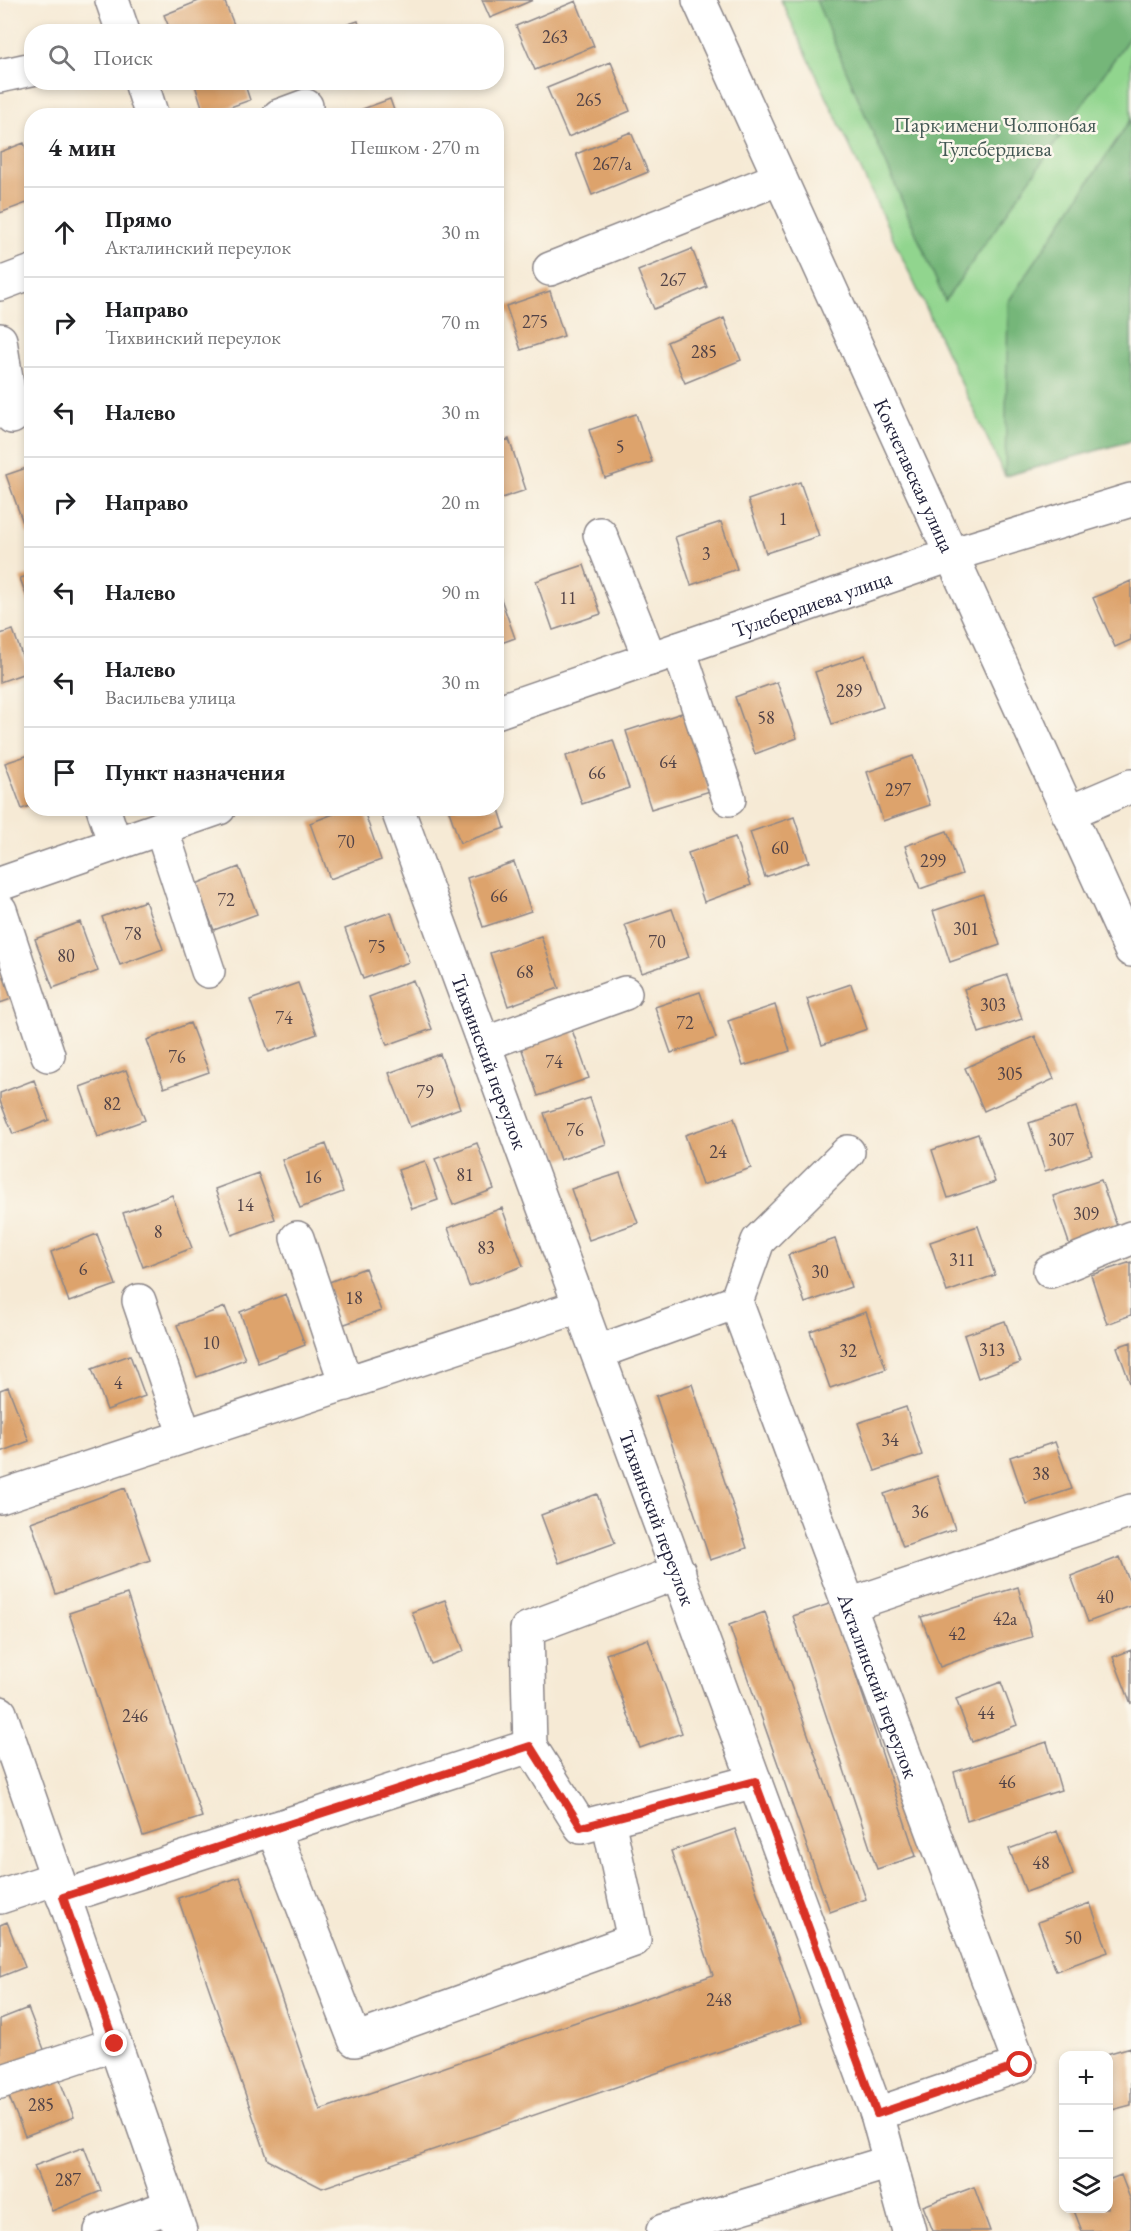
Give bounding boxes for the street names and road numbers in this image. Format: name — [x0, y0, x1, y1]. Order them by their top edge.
street label: Кокчетавская улица — [868, 394, 962, 557]
street label: Тулебердиева улица — [728, 563, 896, 643]
street label: Тихвинский переулок — [446, 970, 535, 1153]
street label: Тихвинский переулок — [613, 1426, 702, 1609]
street label: Акталинский переулок — [832, 1588, 926, 1782]

